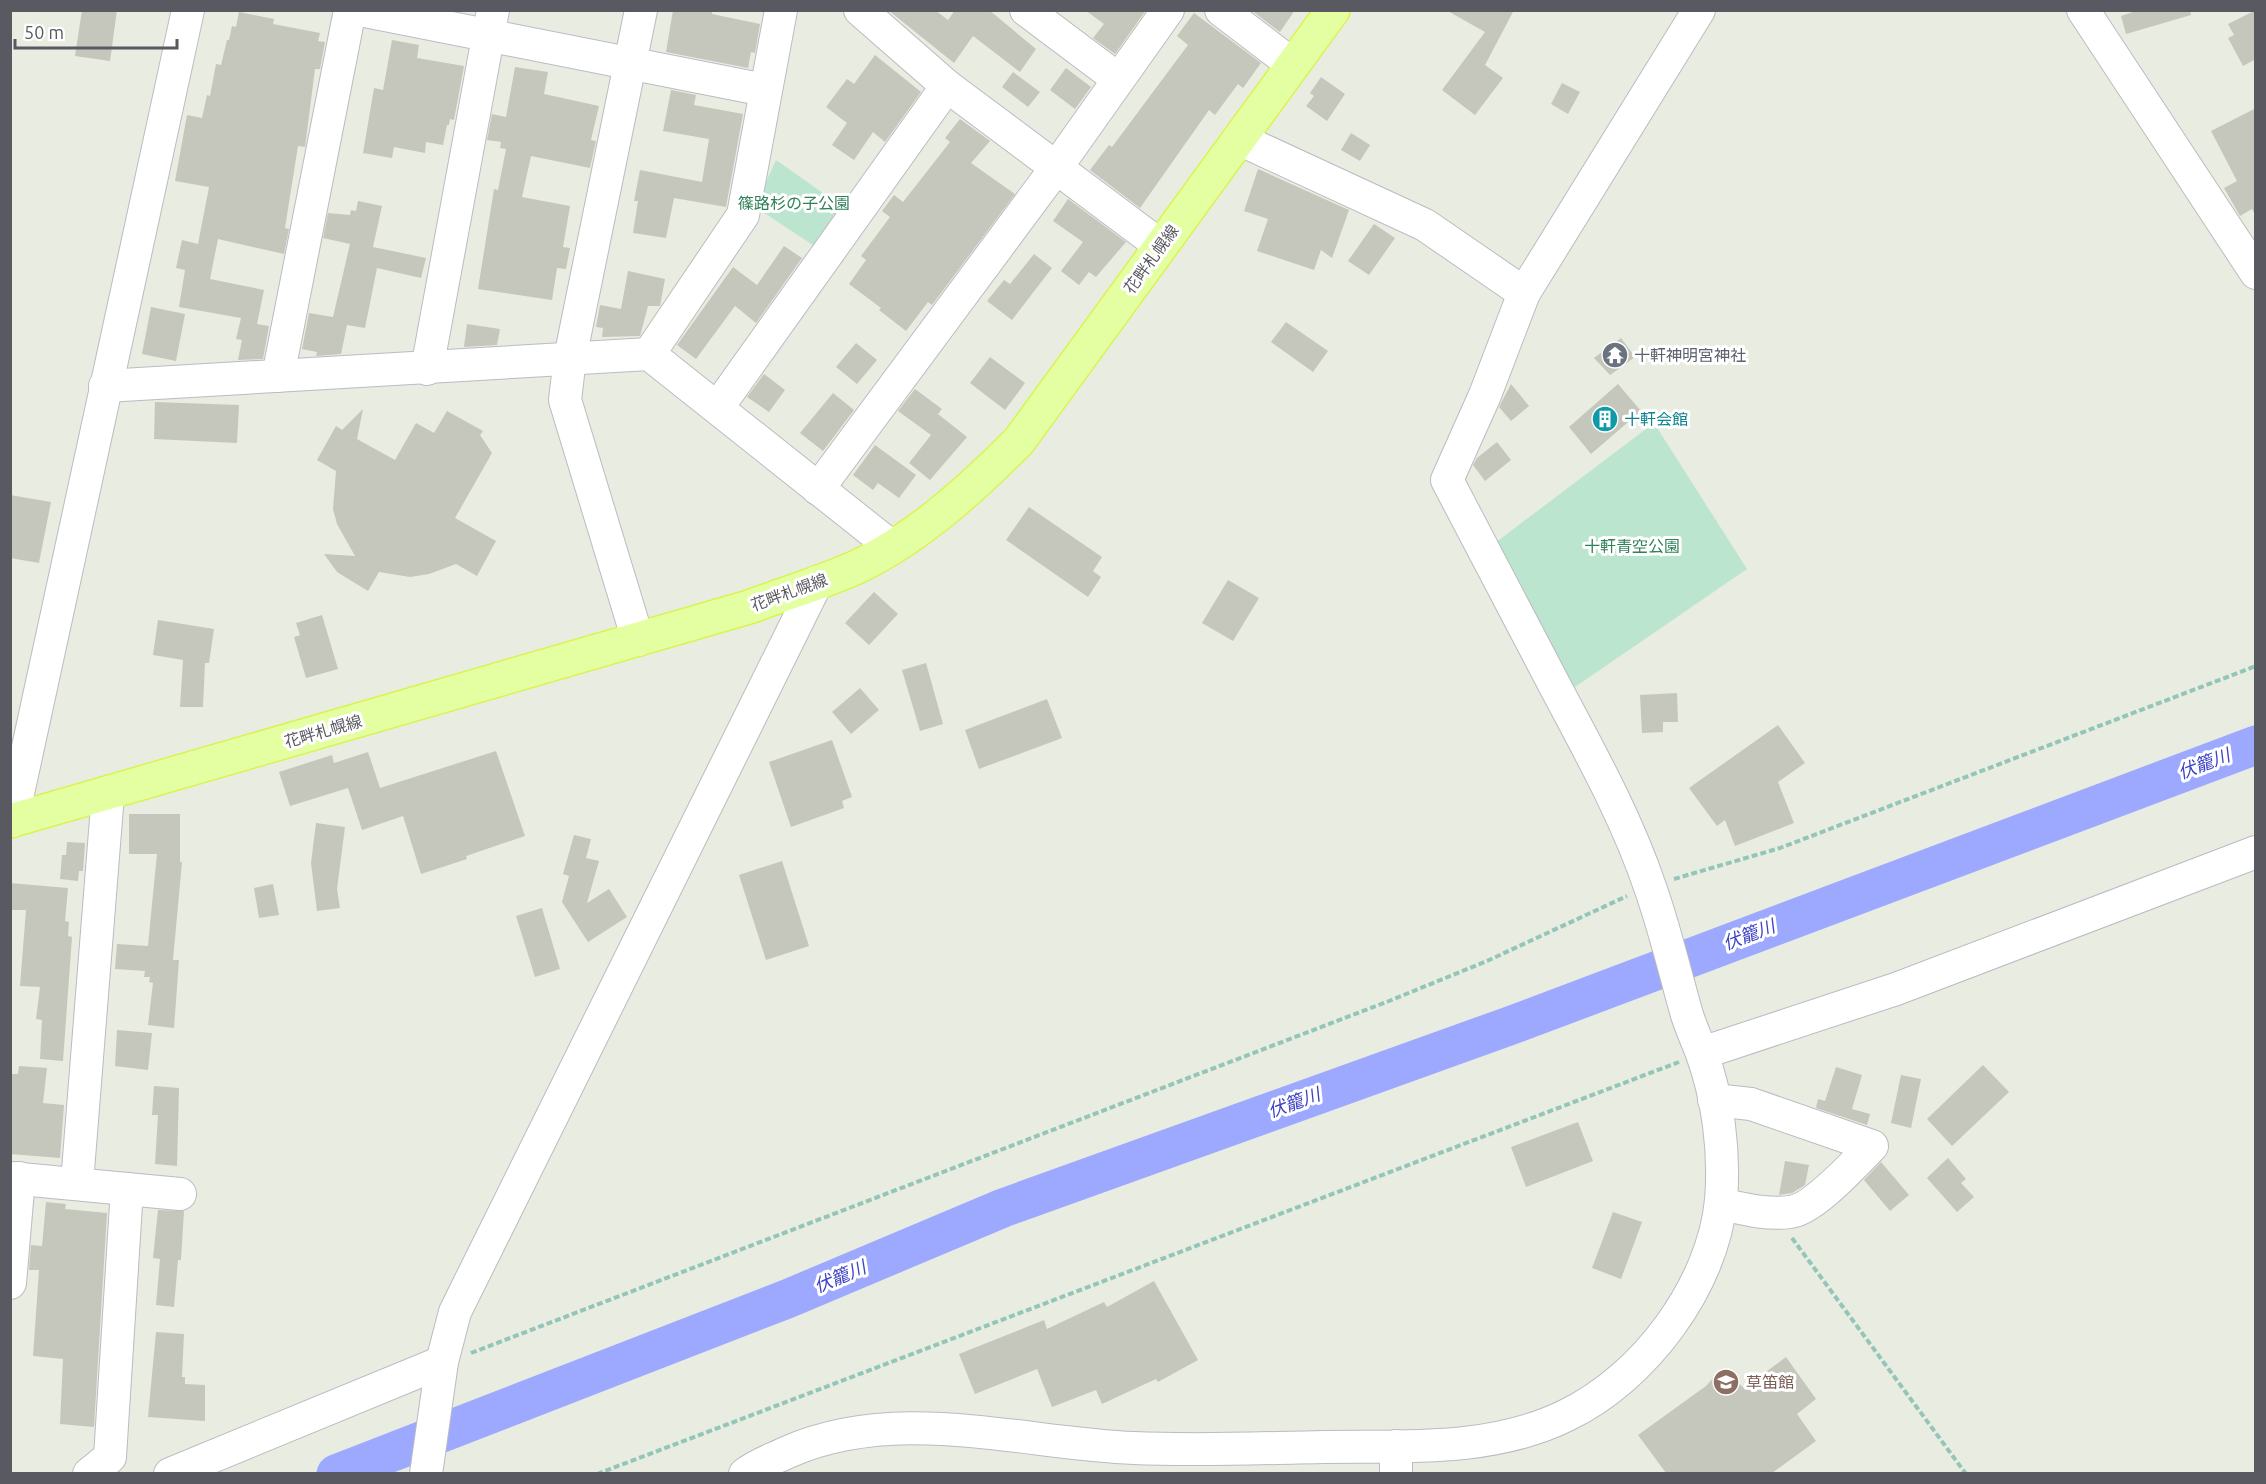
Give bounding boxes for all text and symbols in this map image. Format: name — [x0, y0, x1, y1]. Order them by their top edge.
scale bar — [15, 12, 177, 50]
text: 50 m — [24, 22, 64, 42]
park label: 篠路杉の子公園 — [738, 194, 850, 212]
street label: 花畔札幌線 — [1120, 221, 1182, 297]
temple icon: 十軒神明宮神社 — [1600, 340, 1630, 370]
place label: 十軒神明宮神社 — [1634, 346, 1746, 364]
building icon: 十軒会館 — [1590, 404, 1620, 434]
place label: 十軒会館 — [1624, 410, 1688, 428]
park label: 十軒青空公園 — [1584, 537, 1680, 555]
street label: 花畔札幌線 — [748, 570, 830, 614]
street label: 花畔札幌線 — [282, 711, 364, 751]
water label: 伏籠川 — [2175, 743, 2234, 782]
water label: 伏籠川 — [1720, 914, 1779, 953]
water label: 伏籠川 — [1265, 1083, 1324, 1121]
water label: 伏籠川 — [811, 1256, 870, 1296]
school or university icon: 草笛館 — [1711, 1367, 1741, 1397]
place label: 草笛館 — [1746, 1373, 1794, 1391]

